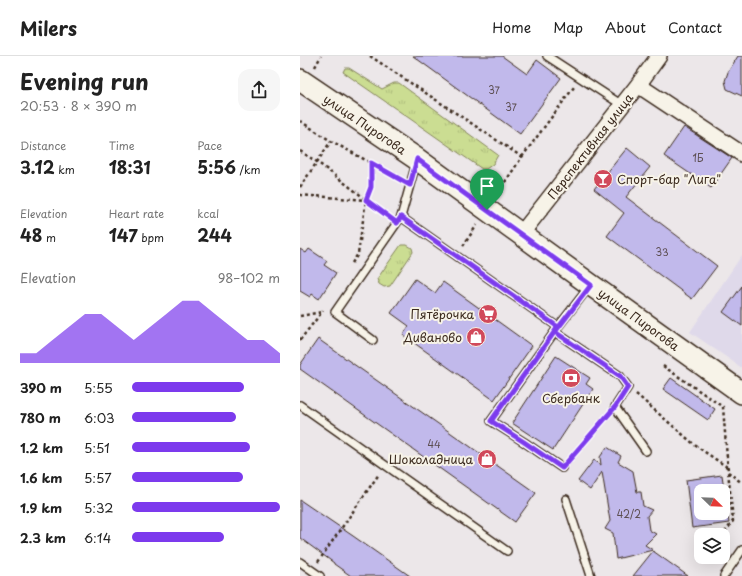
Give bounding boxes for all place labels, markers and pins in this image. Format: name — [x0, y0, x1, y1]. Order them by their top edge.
bar icon: Спорт-бар "Лига" — [592, 168, 614, 190]
pin — [470, 169, 504, 210]
place label: Спорт-бар "Лига" — [617, 170, 721, 188]
supermarket icon: Пятёрочка — [477, 303, 499, 325]
place label: Пятёрочка — [411, 305, 474, 323]
shop icon: Диваново — [465, 326, 487, 348]
place label: Диваново — [403, 328, 462, 346]
bank icon: Сбербанк — [560, 367, 582, 389]
place label: Сбербанк — [542, 389, 601, 407]
shop icon: Шоколадница — [476, 448, 498, 470]
place label: Шоколадница — [389, 450, 473, 468]

